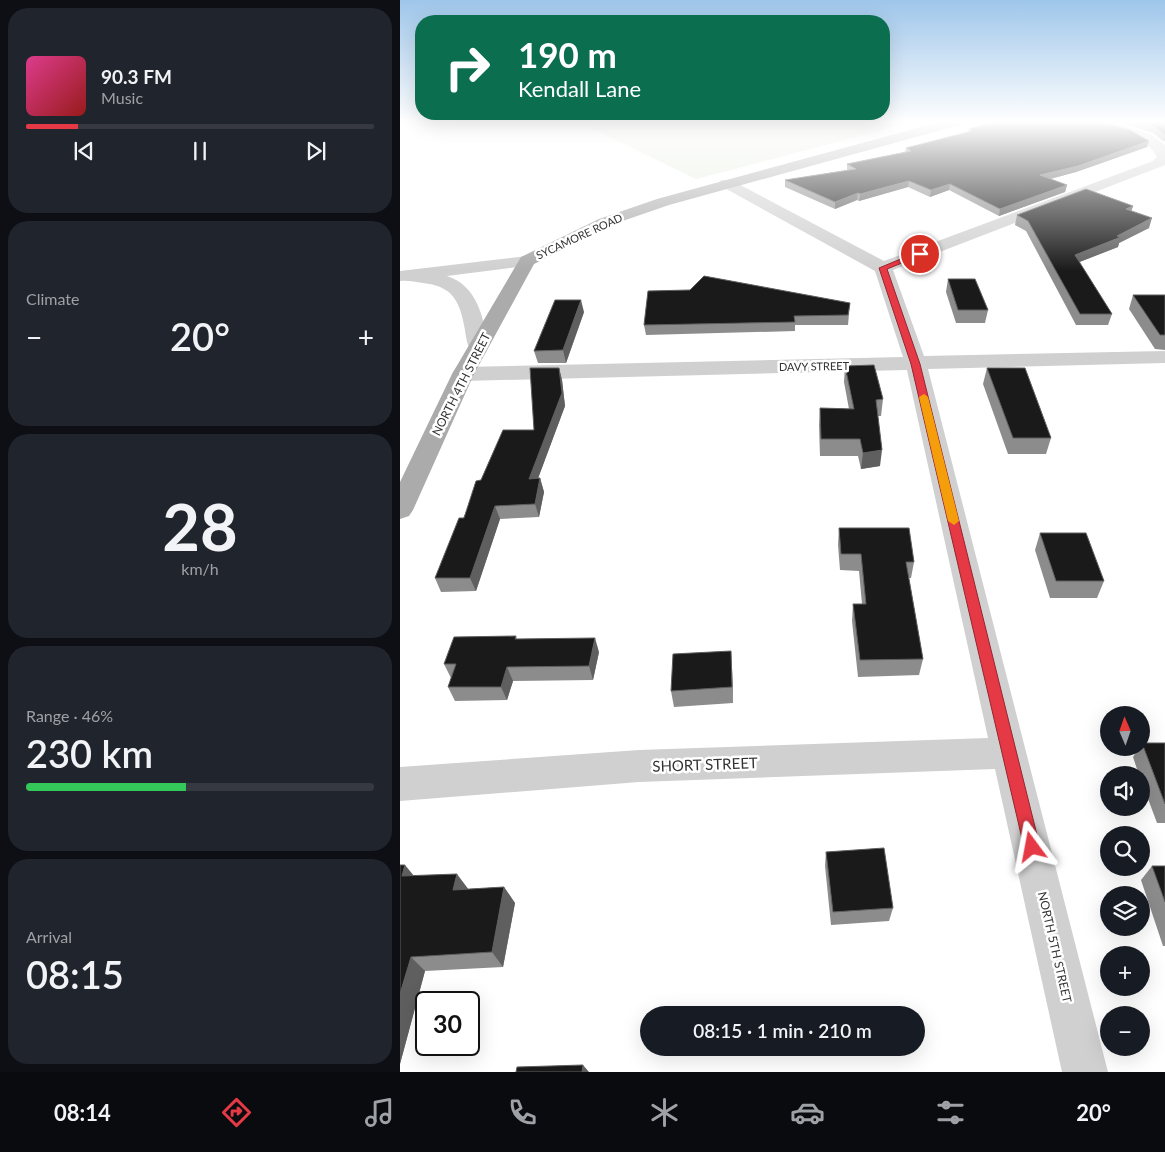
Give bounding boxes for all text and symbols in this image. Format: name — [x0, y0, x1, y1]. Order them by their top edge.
text: 190 m — [518, 33, 617, 75]
icon: right — [435, 35, 500, 100]
text: 90.3 FM — [101, 65, 172, 88]
text: Kendall Lane — [518, 75, 641, 102]
text: Music — [101, 88, 143, 107]
icon: previous — [70, 137, 98, 165]
icon: pause — [186, 137, 214, 165]
icon: next — [302, 137, 330, 165]
street label: SYCAMORE ROAD — [534, 210, 624, 262]
pin — [899, 233, 941, 275]
icon: arrive — [906, 240, 934, 268]
text: Climate — [26, 289, 79, 308]
text: 20° — [170, 313, 230, 359]
text: − — [26, 320, 42, 354]
text: + — [358, 320, 374, 354]
street label: NORTH 4TH STREET — [429, 330, 493, 438]
street label: DAVY STREET — [779, 359, 850, 373]
text: 28 — [162, 487, 238, 565]
text: km/h — [181, 559, 219, 578]
text: Range · 46% — [26, 706, 113, 725]
north arrow — [1100, 706, 1150, 756]
map controls — [1100, 706, 1150, 1056]
text: 230 km — [26, 730, 153, 776]
street label: SHORT STREET — [652, 753, 758, 775]
button: sound — [1100, 766, 1150, 816]
position arrow — [1005, 820, 1057, 872]
button: search — [1100, 826, 1150, 876]
button: layers — [1100, 886, 1150, 936]
street label: NORTH 5TH STREET — [1035, 890, 1075, 1004]
text: Arrival — [26, 927, 72, 946]
button: + — [1100, 946, 1150, 996]
text: 08:15 — [26, 951, 124, 997]
speed limit sign: 30 — [415, 991, 480, 1056]
button: − — [1100, 1006, 1150, 1056]
text: 08:15 · 1 min · 210 m — [693, 1019, 872, 1042]
icon: directions — [219, 1095, 254, 1130]
icon: music — [362, 1095, 397, 1130]
icon: phone — [505, 1095, 540, 1130]
icon: climate — [647, 1095, 682, 1130]
icon: car — [790, 1095, 825, 1130]
icon: filters — [933, 1095, 968, 1130]
text: 08:14 — [54, 1099, 111, 1126]
text: 20° — [1076, 1099, 1111, 1126]

